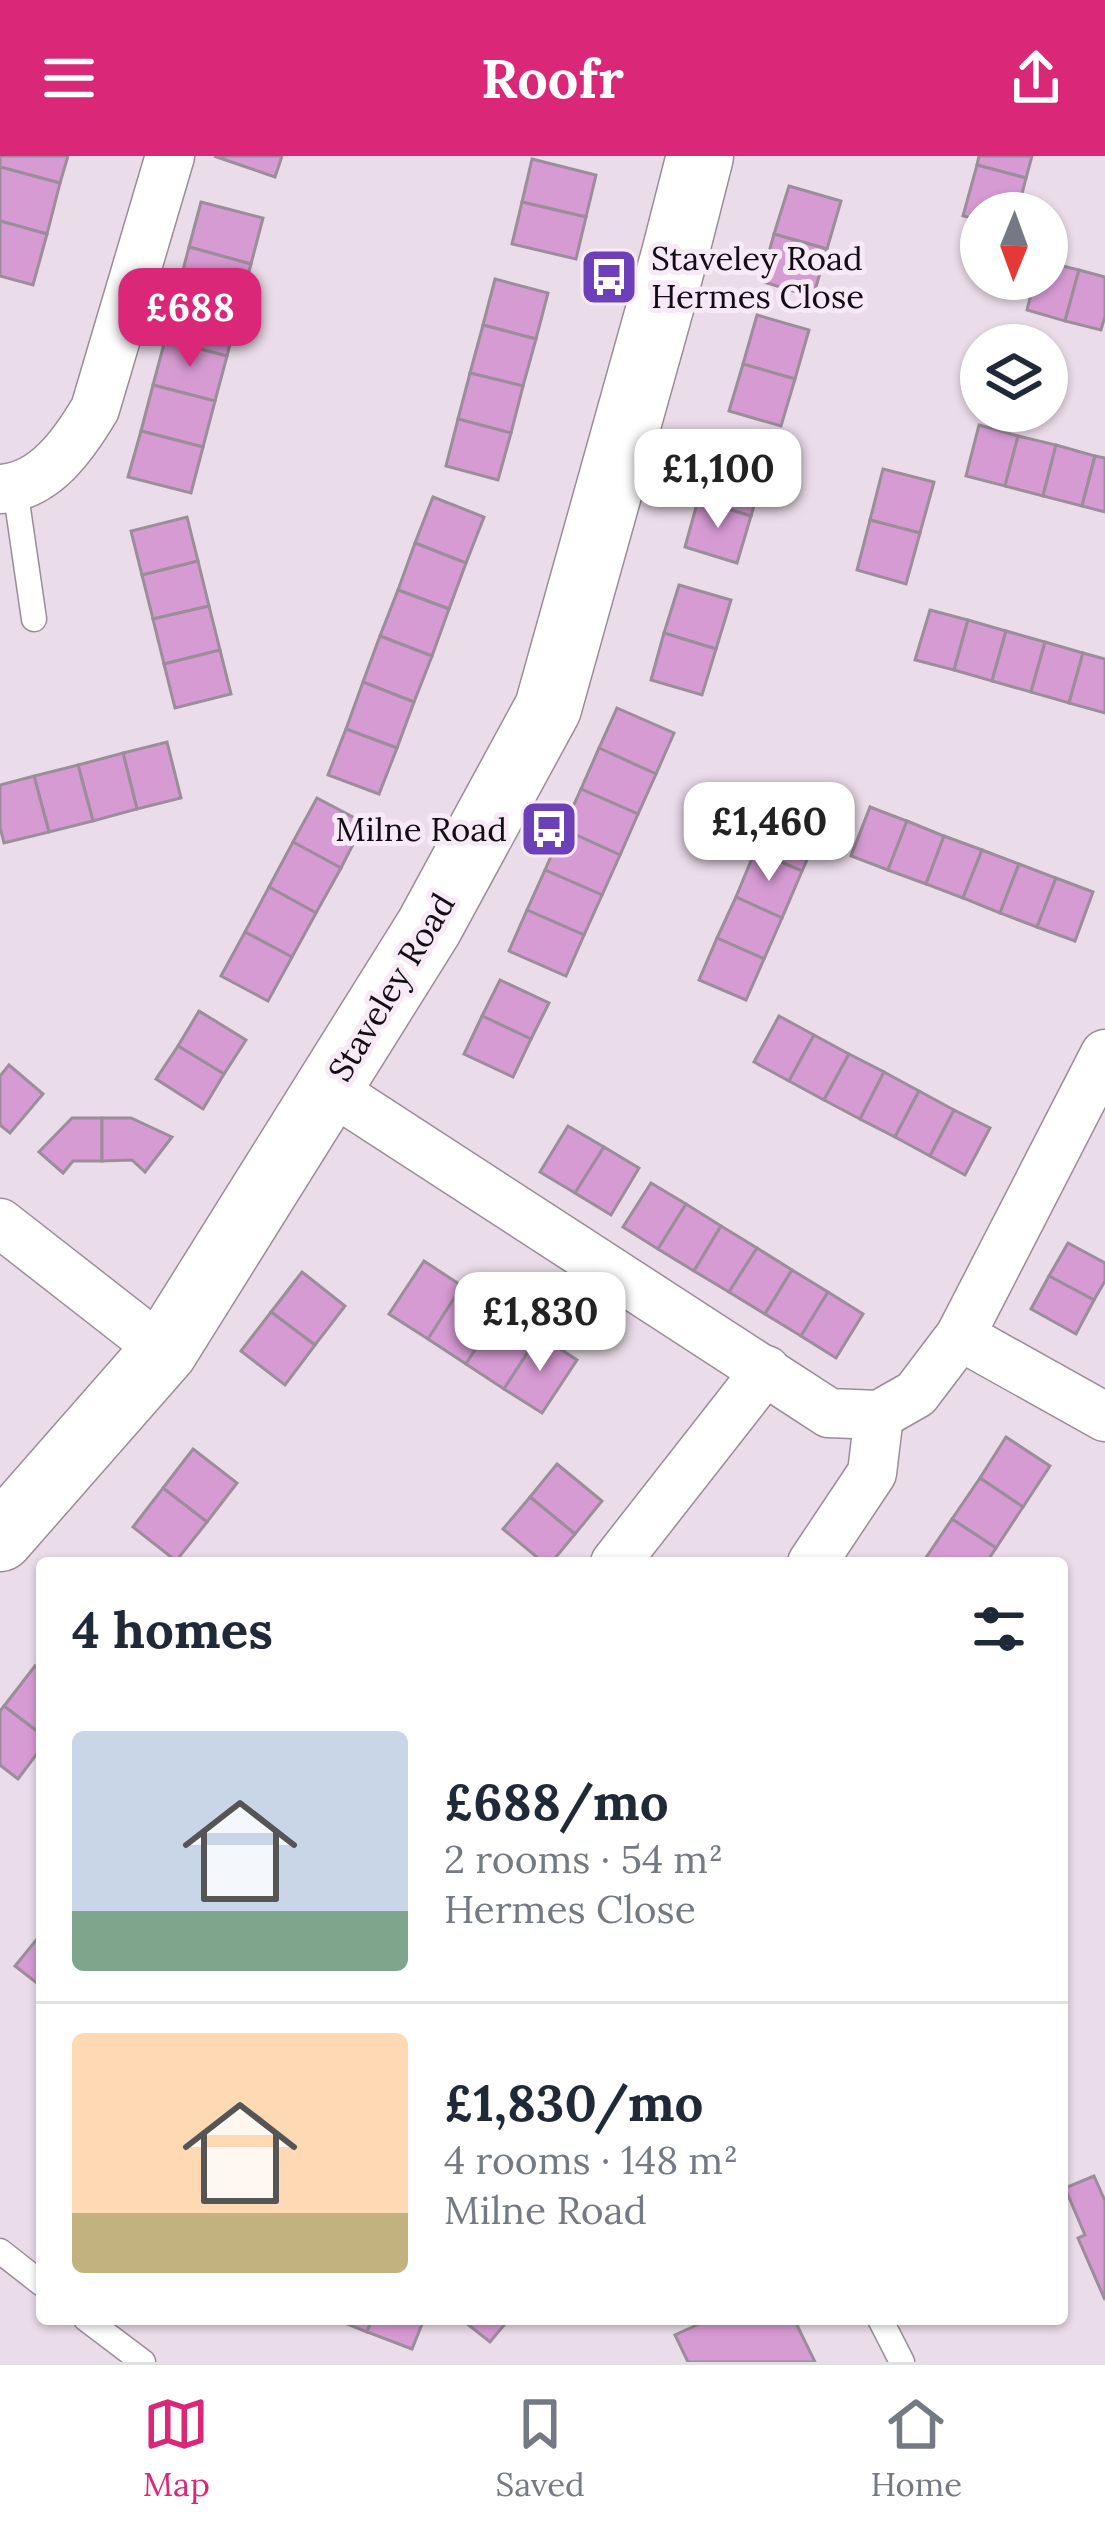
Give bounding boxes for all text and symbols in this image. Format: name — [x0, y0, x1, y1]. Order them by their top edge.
text: Roofr — [481, 44, 624, 113]
icon: menu — [36, 45, 102, 111]
icon: share — [1003, 45, 1069, 111]
north arrow — [960, 192, 1068, 300]
map controls — [960, 192, 1068, 432]
place label: Staveley Road Hermes Close — [651, 237, 864, 317]
bus stop icon: Staveley Road Hermes Close — [578, 246, 640, 308]
pin: £688 — [119, 268, 261, 370]
text: £688 — [145, 282, 235, 332]
button: layers — [960, 324, 1068, 432]
pin: £1,100 — [620, 429, 816, 531]
text: £1,100 — [661, 443, 775, 493]
pin: £1,460 — [671, 782, 867, 884]
text: £1,460 — [711, 796, 827, 846]
bus stop icon: Milne Road — [518, 798, 580, 860]
place label: Milne Road — [335, 808, 507, 850]
street label: Staveley Road — [318, 885, 464, 1089]
pin: £1,830 — [442, 1272, 638, 1374]
text: £1,830 — [482, 1286, 598, 1336]
icon: filters — [966, 1596, 1032, 1662]
text: 4 homes — [72, 1597, 273, 1662]
text: £688/mo — [444, 1769, 669, 1834]
icon: home — [168, 1779, 312, 1923]
text: 2 rooms · 54 m² — [444, 1834, 723, 1884]
text: Hermes Close — [444, 1884, 696, 1934]
text: £1,830/mo — [444, 2070, 704, 2135]
icon: home — [168, 2081, 312, 2225]
text: 4 rooms · 148 m² — [444, 2135, 738, 2185]
text: Milne Road — [444, 2185, 647, 2235]
tab: Map — [143, 2391, 210, 2505]
tab: Saved — [495, 2391, 585, 2505]
tab: Home — [870, 2391, 962, 2505]

